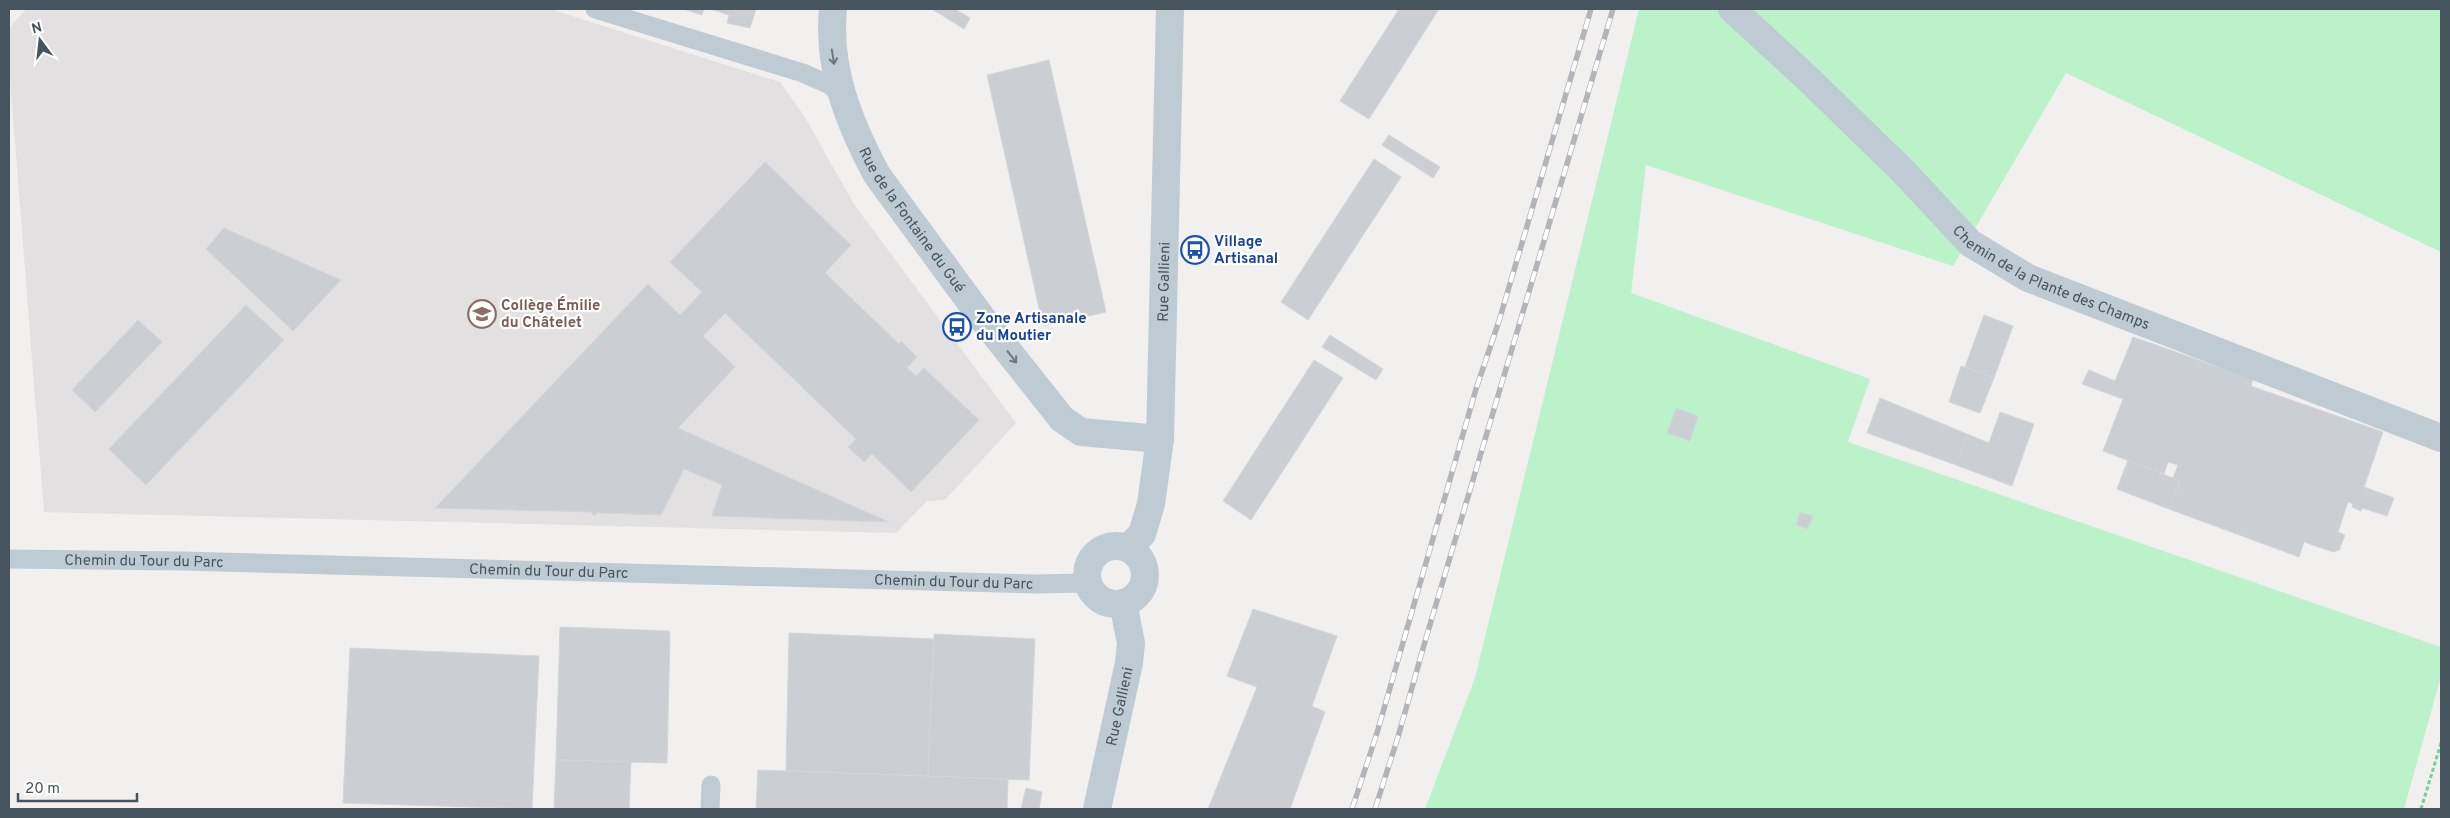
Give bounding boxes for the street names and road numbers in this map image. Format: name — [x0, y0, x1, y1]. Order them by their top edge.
street label: Rue de la Fontaine du Gué — [853, 145, 968, 297]
street label: Chemin de la Plante des Champs — [1947, 222, 2152, 335]
street label: Rue Gallieni — [1155, 242, 1176, 322]
street label: Chemin du Tour du Parc — [64, 552, 224, 573]
street label: Chemin du Tour du Parc — [469, 561, 629, 584]
street label: Chemin du Tour du Parc — [874, 572, 1034, 595]
street label: Rue Gallieni — [1103, 666, 1139, 748]

